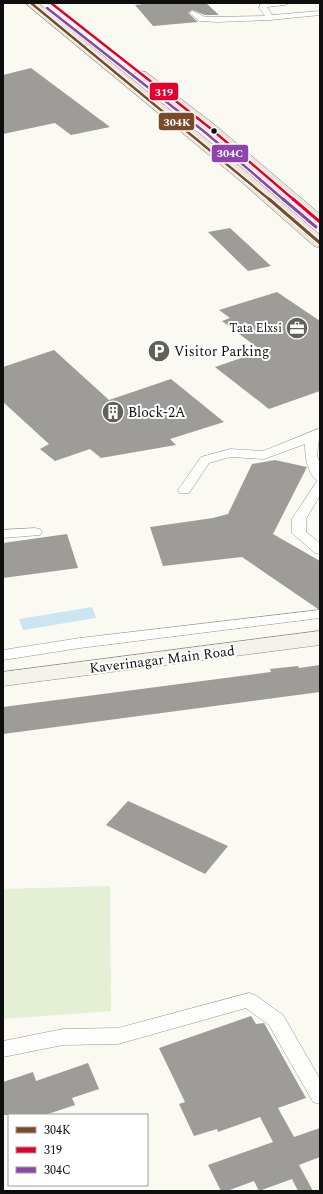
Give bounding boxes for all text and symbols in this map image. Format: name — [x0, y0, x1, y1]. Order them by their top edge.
line badge: 319 — [149, 82, 179, 101]
text: 319 — [155, 84, 173, 101]
line badge: 304K — [158, 112, 195, 131]
text: 304K — [163, 114, 191, 131]
unlabelled marker — [209, 126, 219, 136]
line badge: 304C — [211, 144, 249, 163]
text: 304C — [217, 145, 243, 162]
office icon: Tata Elxsi — [284, 315, 310, 341]
place label: Tata Elxsi — [229, 319, 282, 338]
parking icon: Visitor Parking — [146, 338, 172, 364]
place label: Visitor Parking — [174, 341, 269, 362]
building icon: Block-2A — [100, 399, 126, 425]
place label: Block-2A — [128, 402, 186, 423]
street label: Kaverinagar Main Road — [88, 640, 236, 679]
legend — [8, 1114, 148, 1186]
text: 304K — [44, 1121, 71, 1140]
text: 319 — [44, 1141, 62, 1160]
text: 304C — [44, 1161, 71, 1180]

